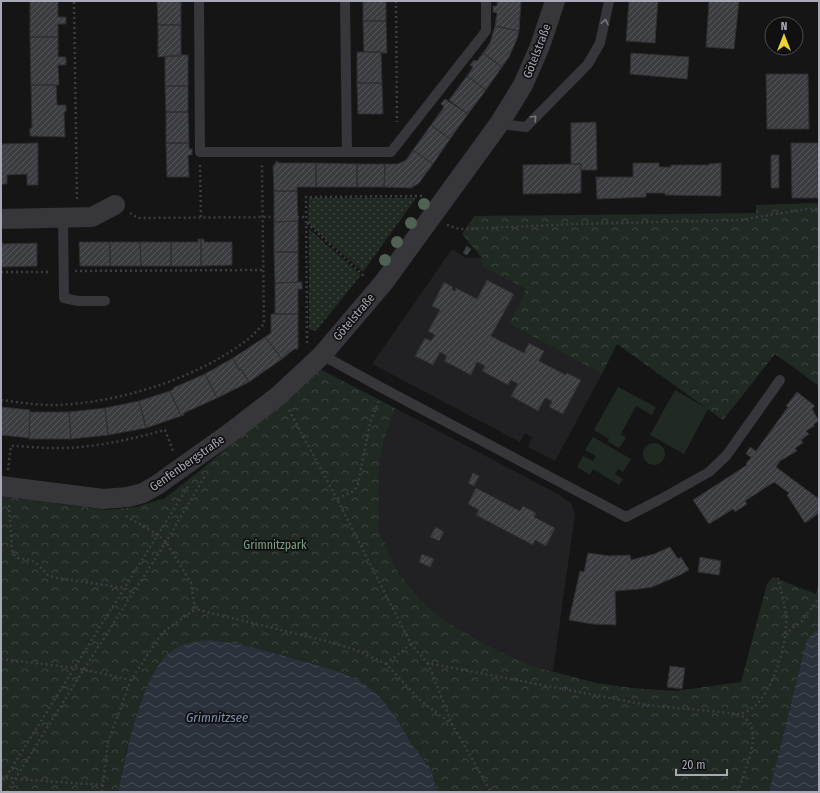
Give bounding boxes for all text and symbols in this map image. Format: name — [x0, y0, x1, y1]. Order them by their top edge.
north arrow — [764, 16, 804, 56]
one-way arrow — [600, 19, 608, 25]
text: N — [781, 20, 787, 33]
street label: Götelstraße — [520, 22, 554, 80]
one-way arrow — [529, 115, 537, 123]
street label: Götelstraße — [330, 291, 378, 343]
street label: Genfenbergstraße — [147, 432, 227, 494]
park label: Grimnitzpark — [243, 538, 307, 552]
water label: Grimnitzsee — [186, 710, 248, 725]
scale bar — [676, 751, 727, 777]
text: 20 m — [682, 758, 706, 772]

